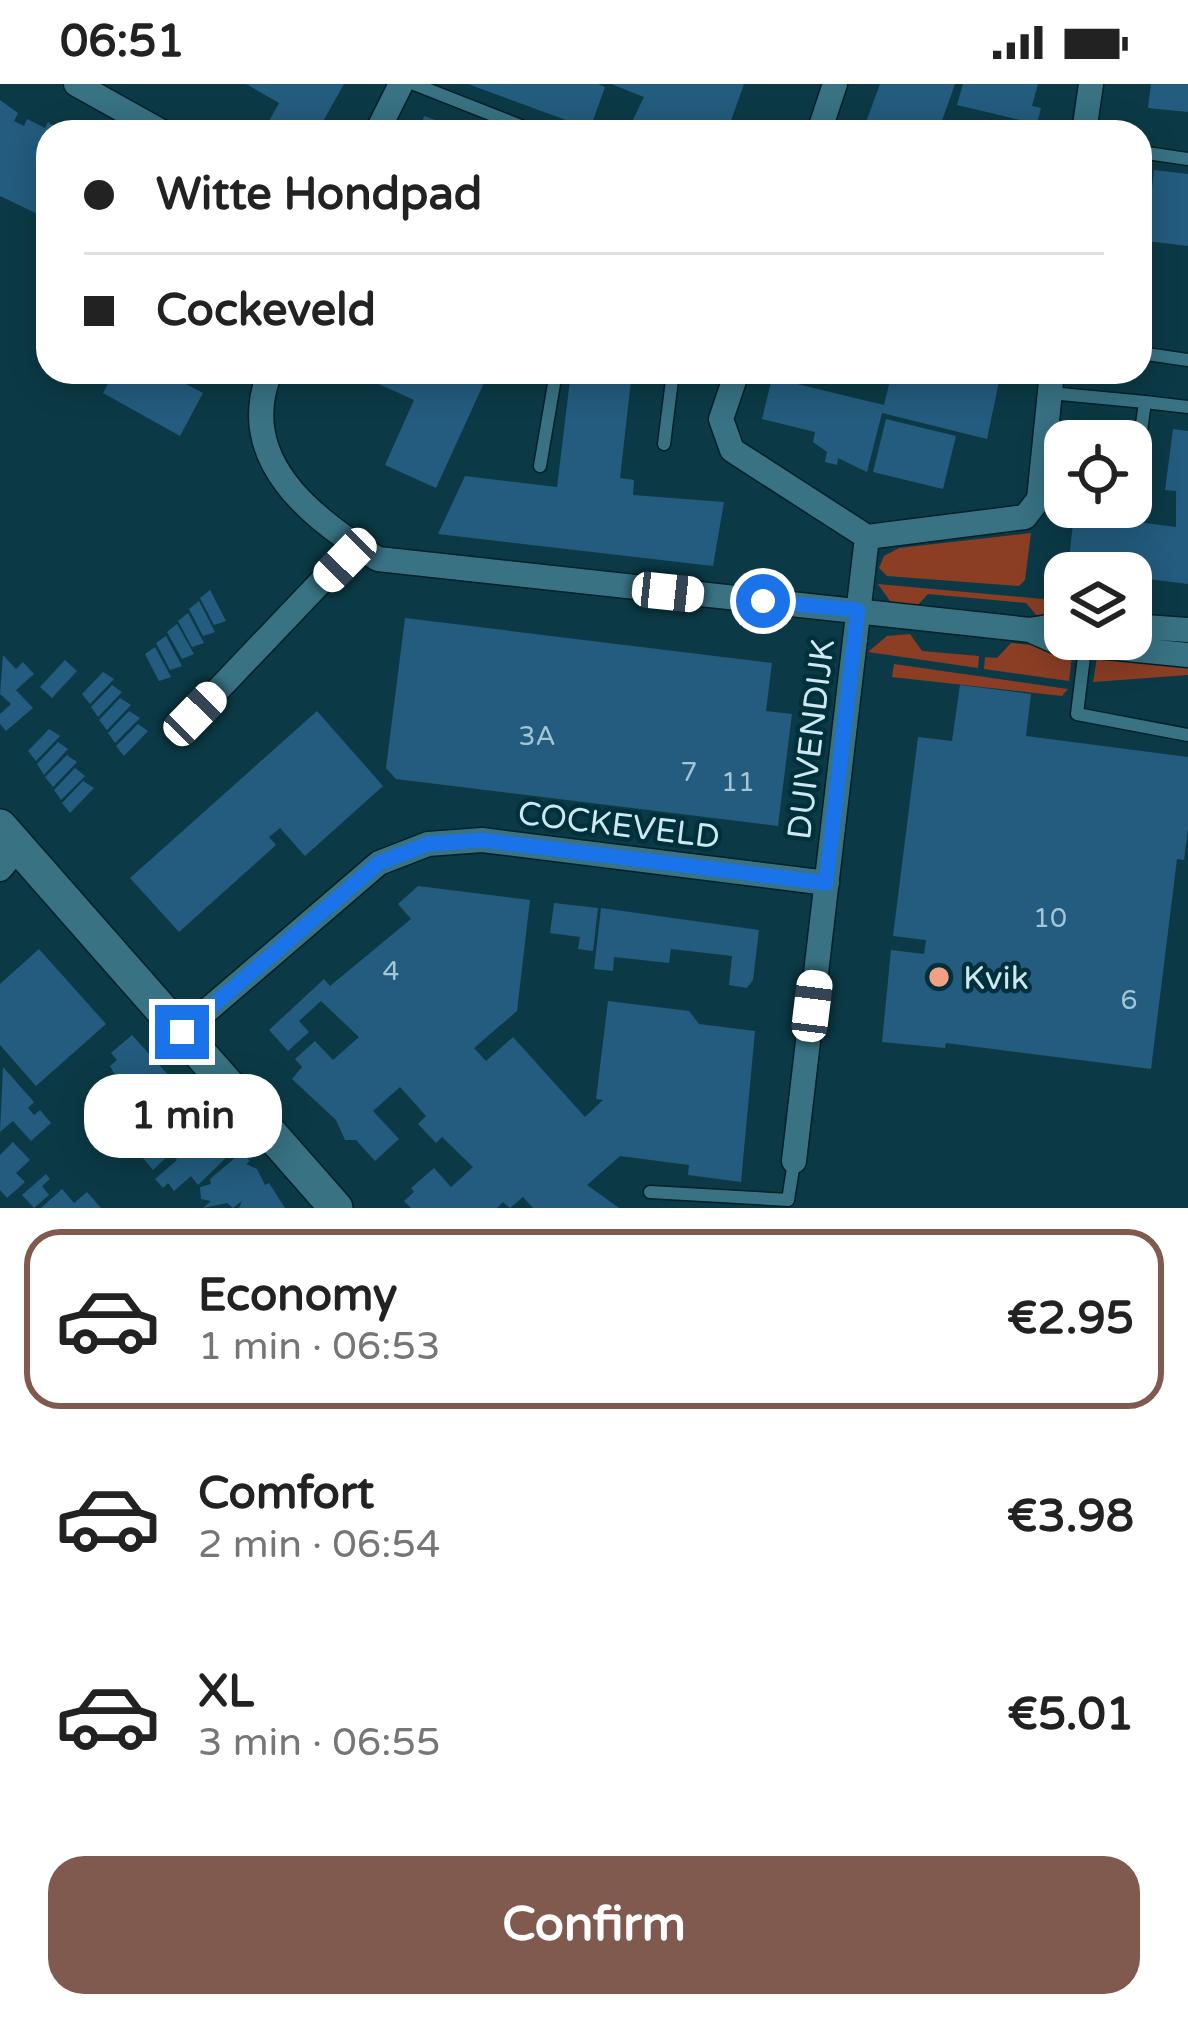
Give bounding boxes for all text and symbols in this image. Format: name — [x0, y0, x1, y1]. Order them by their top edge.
text: 06:51 — [60, 15, 185, 69]
text: Witte Hondpad — [156, 168, 482, 222]
text: Cockeveld — [156, 284, 376, 338]
map controls — [1044, 420, 1152, 660]
button: locate — [1044, 420, 1152, 528]
car — [307, 522, 383, 598]
button: layers — [1044, 552, 1152, 660]
car — [630, 570, 706, 614]
route start — [736, 574, 790, 628]
street label: DUIVENDIJK — [780, 637, 843, 841]
car — [157, 676, 233, 752]
house number: 3A — [518, 720, 556, 753]
house number: 7 — [681, 756, 697, 789]
house number: 11 — [721, 766, 755, 799]
street label: COCKEVELD — [516, 794, 722, 857]
house number: 10 — [1033, 902, 1067, 935]
house number: 4 — [383, 955, 400, 988]
place label: Kvik — [963, 959, 1029, 998]
marker: Kvik — [926, 964, 952, 990]
car — [790, 968, 834, 1044]
house number: 6 — [1121, 984, 1137, 1017]
route end — [155, 1005, 209, 1059]
callout: 1 min — [83, 1074, 281, 1158]
text: 1 min — [131, 1092, 235, 1139]
icon: car — [54, 1265, 162, 1373]
text: Economy — [198, 1269, 397, 1323]
text: €2.95 — [1007, 1292, 1134, 1346]
text: 1 min · 06:53 — [198, 1323, 440, 1370]
icon: car — [54, 1463, 162, 1571]
text: Comfort — [198, 1467, 374, 1521]
text: €3.98 — [1007, 1490, 1134, 1544]
text: 2 min · 06:54 — [198, 1521, 440, 1568]
icon: car — [54, 1661, 162, 1769]
text: XL — [198, 1665, 254, 1719]
text: €5.01 — [1007, 1688, 1134, 1742]
text: 3 min · 06:55 — [198, 1719, 440, 1766]
button: Confirm — [48, 1856, 1140, 1994]

